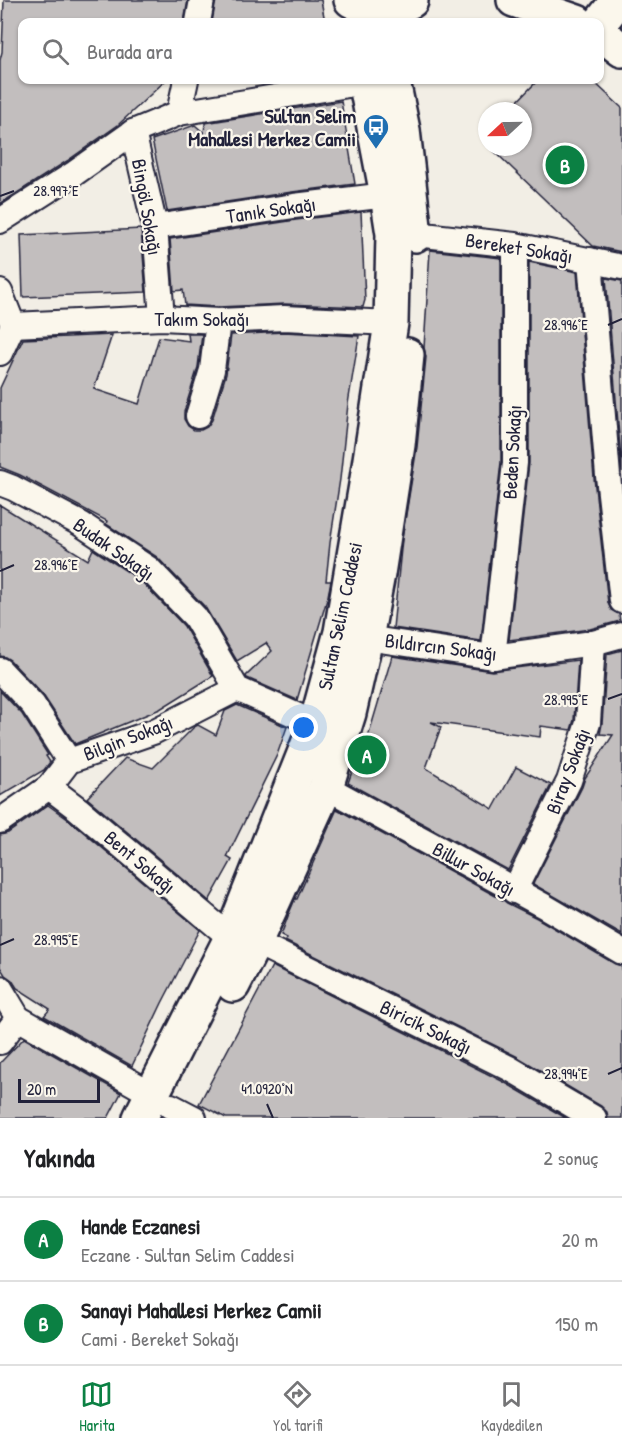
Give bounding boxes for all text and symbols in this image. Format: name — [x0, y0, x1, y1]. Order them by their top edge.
search box — [18, 18, 604, 84]
icon: search — [39, 35, 72, 68]
text: Burada ara — [87, 36, 172, 66]
place label: Sultan Selim Mahallesi Merkez Camii — [188, 102, 356, 152]
north arrow — [478, 102, 532, 156]
bus stop icon: Sultan Selim Mahallesi Merkez Camii — [361, 112, 391, 150]
pin: B — [546, 142, 584, 188]
street label: Bingöl Sokağı — [126, 157, 169, 257]
text: 28.997°E — [33, 180, 79, 201]
street label: Tanık Sokağı — [224, 190, 318, 229]
street label: Bereket Sokağı — [464, 226, 575, 269]
street label: Takım Sokağı — [155, 305, 249, 332]
text: 28.996°E — [544, 314, 588, 335]
street label: Beden Sokağı — [496, 404, 527, 500]
street label: Budak Sokağı — [68, 511, 160, 586]
street label: Sultan Selim Caddesi — [311, 539, 368, 692]
text: 28.996°E — [34, 554, 78, 575]
street label: Bıldırcın Sokağı — [384, 626, 499, 667]
text: 28.995°E — [544, 689, 588, 710]
street label: Bilgin Sokağı — [79, 708, 176, 767]
your location — [289, 713, 318, 742]
street label: Biray Sokağı — [539, 724, 596, 818]
pin: A — [348, 732, 386, 777]
street label: Bent Sokağı — [99, 824, 182, 899]
street label: Billur Sokağı — [428, 835, 520, 902]
text: 28.995°E — [34, 929, 78, 950]
street label: Biricik Sokağı — [376, 993, 476, 1060]
text: 28.994°E — [544, 1063, 588, 1084]
scale bar — [18, 1076, 100, 1104]
text: 20 m — [27, 1078, 56, 1100]
text: 41.0920°N — [241, 1078, 293, 1099]
text: Yakında — [24, 1140, 94, 1175]
text: 2 sonuç — [543, 1144, 598, 1171]
text: Hande Eczanesi — [81, 1211, 201, 1241]
text: A — [39, 1226, 48, 1253]
text: 20 m — [561, 1226, 598, 1253]
text: Eczane · Sultan Selim Caddesi — [81, 1241, 295, 1268]
text: Sanayi Mahallesi Merkez Camii — [81, 1295, 322, 1325]
text: B — [38, 1310, 49, 1337]
text: 150 m — [555, 1310, 598, 1337]
text: Cami · Bereket Sokağı — [81, 1325, 239, 1352]
tab: Harita — [79, 1378, 115, 1436]
tab: Yol tarifi — [273, 1378, 322, 1436]
tab: Kaydedilen — [481, 1378, 543, 1436]

